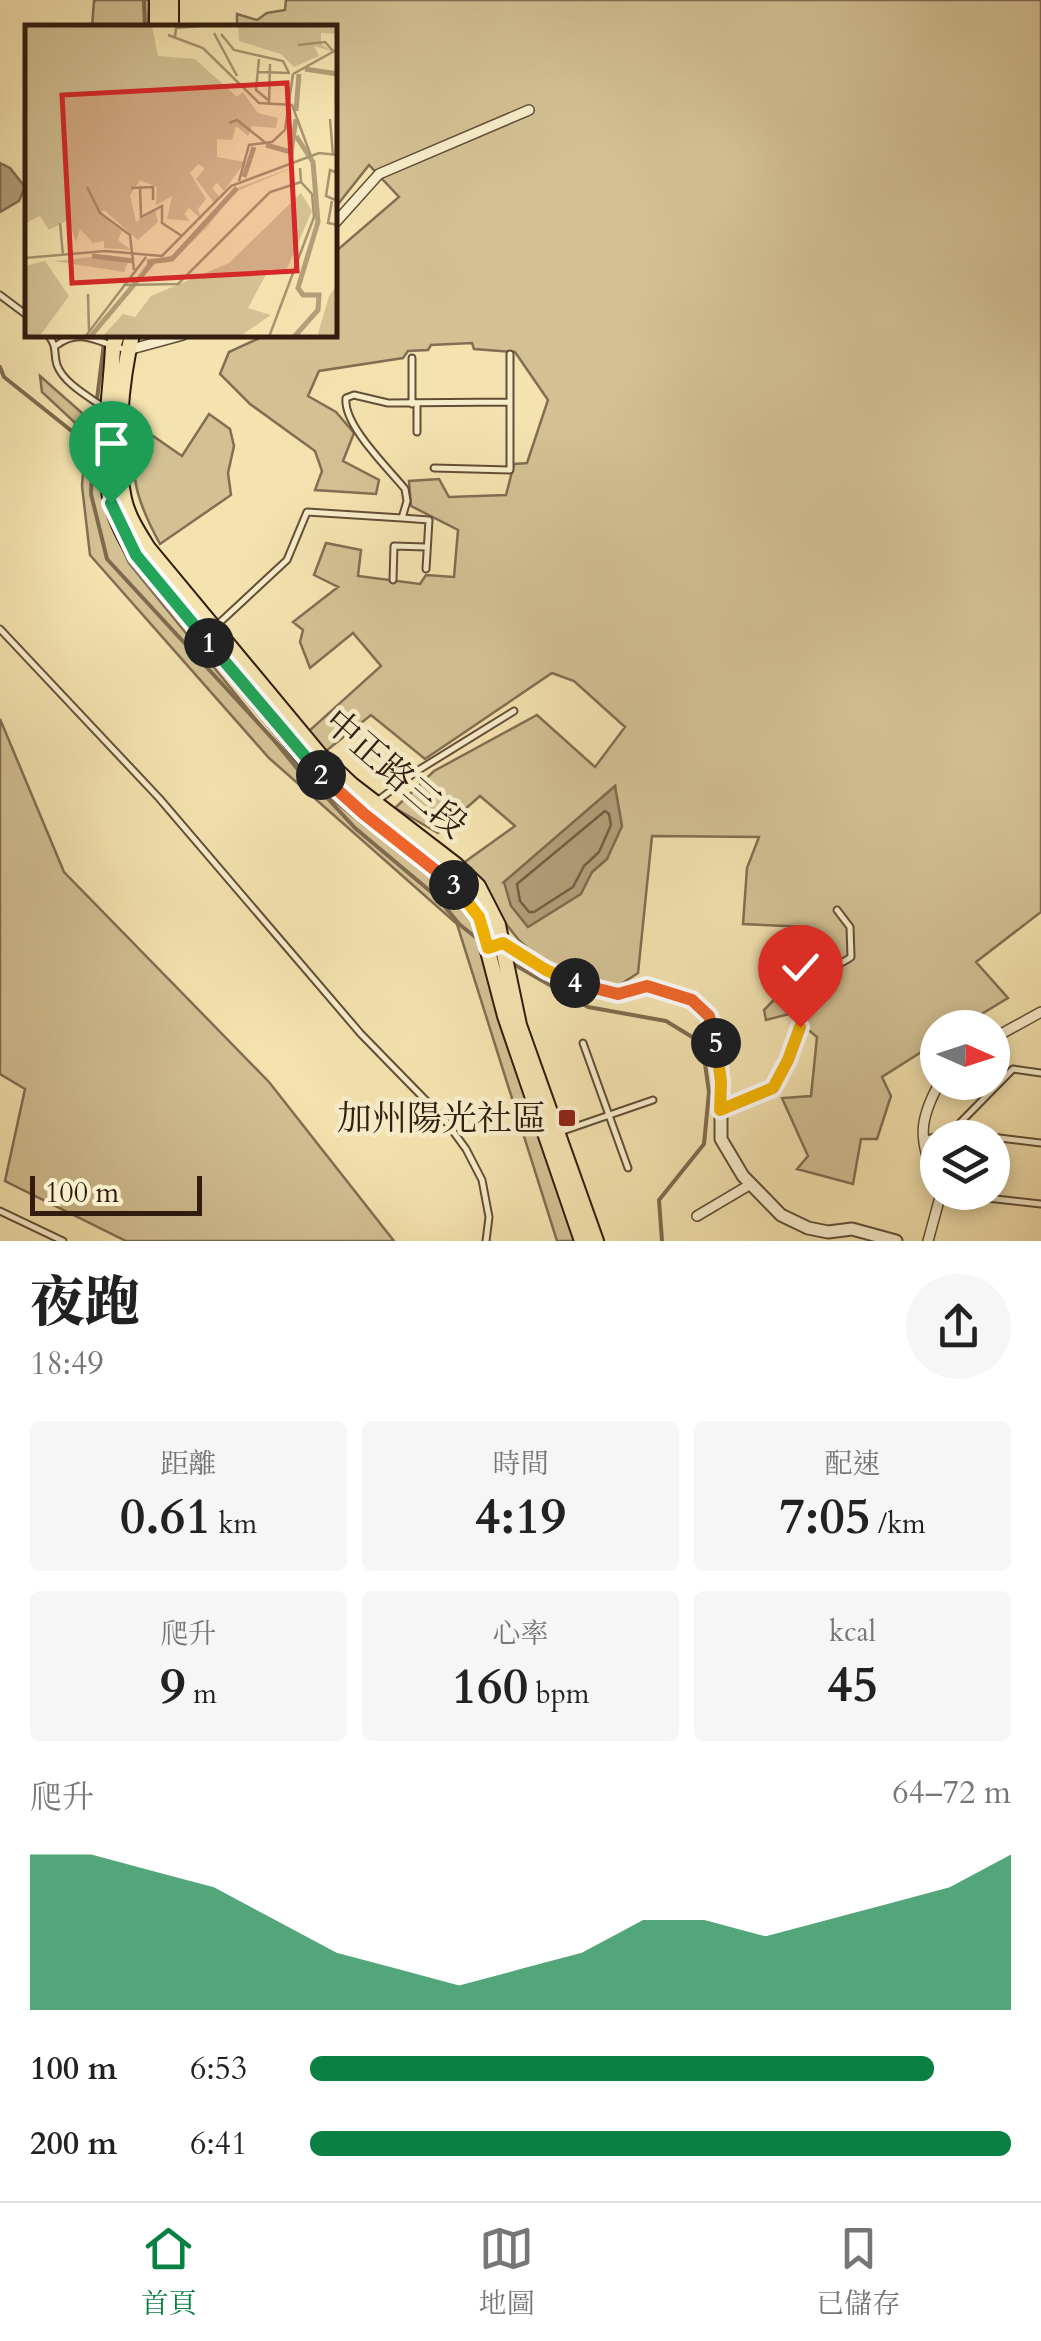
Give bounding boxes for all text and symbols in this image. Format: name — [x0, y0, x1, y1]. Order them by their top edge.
inset map — [25, 25, 338, 338]
pin — [69, 401, 154, 504]
icon: arrive — [84, 416, 139, 471]
pin: 1 — [184, 618, 234, 668]
text: 1 — [202, 624, 216, 662]
street label: 中正路三段 — [314, 698, 477, 849]
pin: 2 — [296, 750, 346, 800]
text: 2 — [314, 756, 328, 794]
pin: 3 — [429, 860, 479, 910]
text: 3 — [447, 866, 461, 904]
pin — [758, 925, 843, 1028]
icon: check — [773, 940, 828, 995]
pin: 4 — [550, 958, 600, 1008]
text: 4 — [568, 964, 582, 1002]
north arrow — [920, 1010, 1010, 1100]
map controls — [920, 1010, 1010, 1210]
pin: 5 — [691, 1018, 741, 1068]
text: 5 — [709, 1024, 723, 1062]
place label: 加州陽光社區 — [337, 1095, 547, 1143]
marker: 加州陽光社區 — [556, 1107, 578, 1129]
button: layers — [920, 1120, 1010, 1210]
scale bar — [30, 1171, 202, 1216]
text: 100 m — [45, 1174, 119, 1212]
text: 夜跑 — [30, 1267, 140, 1341]
button: share — [906, 1274, 1011, 1379]
text: 18:49 — [30, 1342, 104, 1386]
text: 距離 — [160, 1445, 217, 1483]
text: 時間 — [492, 1445, 549, 1483]
text: 配速 — [824, 1445, 881, 1483]
text: 0.61 — [120, 1483, 211, 1551]
text: 4:19 — [475, 1483, 566, 1551]
text: 7:05 — [779, 1483, 871, 1551]
text: km — [211, 1505, 257, 1543]
text: /km — [871, 1505, 926, 1543]
text: kcal — [829, 1613, 876, 1651]
text: 爬升 — [160, 1615, 217, 1653]
text: 心率 — [492, 1615, 549, 1653]
text: 45 — [827, 1651, 878, 1719]
text: 9 — [160, 1653, 186, 1721]
text: 160 — [452, 1653, 528, 1721]
text: m — [186, 1675, 217, 1713]
text: bpm — [528, 1675, 589, 1713]
text: 64–72 m — [892, 1771, 1011, 1815]
text: 爬升 — [30, 1776, 94, 1820]
text: 100 m — [30, 2047, 117, 2091]
text: 6:53 — [190, 2047, 247, 2091]
text: 200 m — [30, 2122, 117, 2166]
text: 6:41 — [190, 2122, 247, 2166]
tab: 首頁 — [141, 2221, 197, 2323]
tab: 地圖 — [478, 2221, 534, 2323]
tab: 已儲存 — [816, 2221, 900, 2323]

